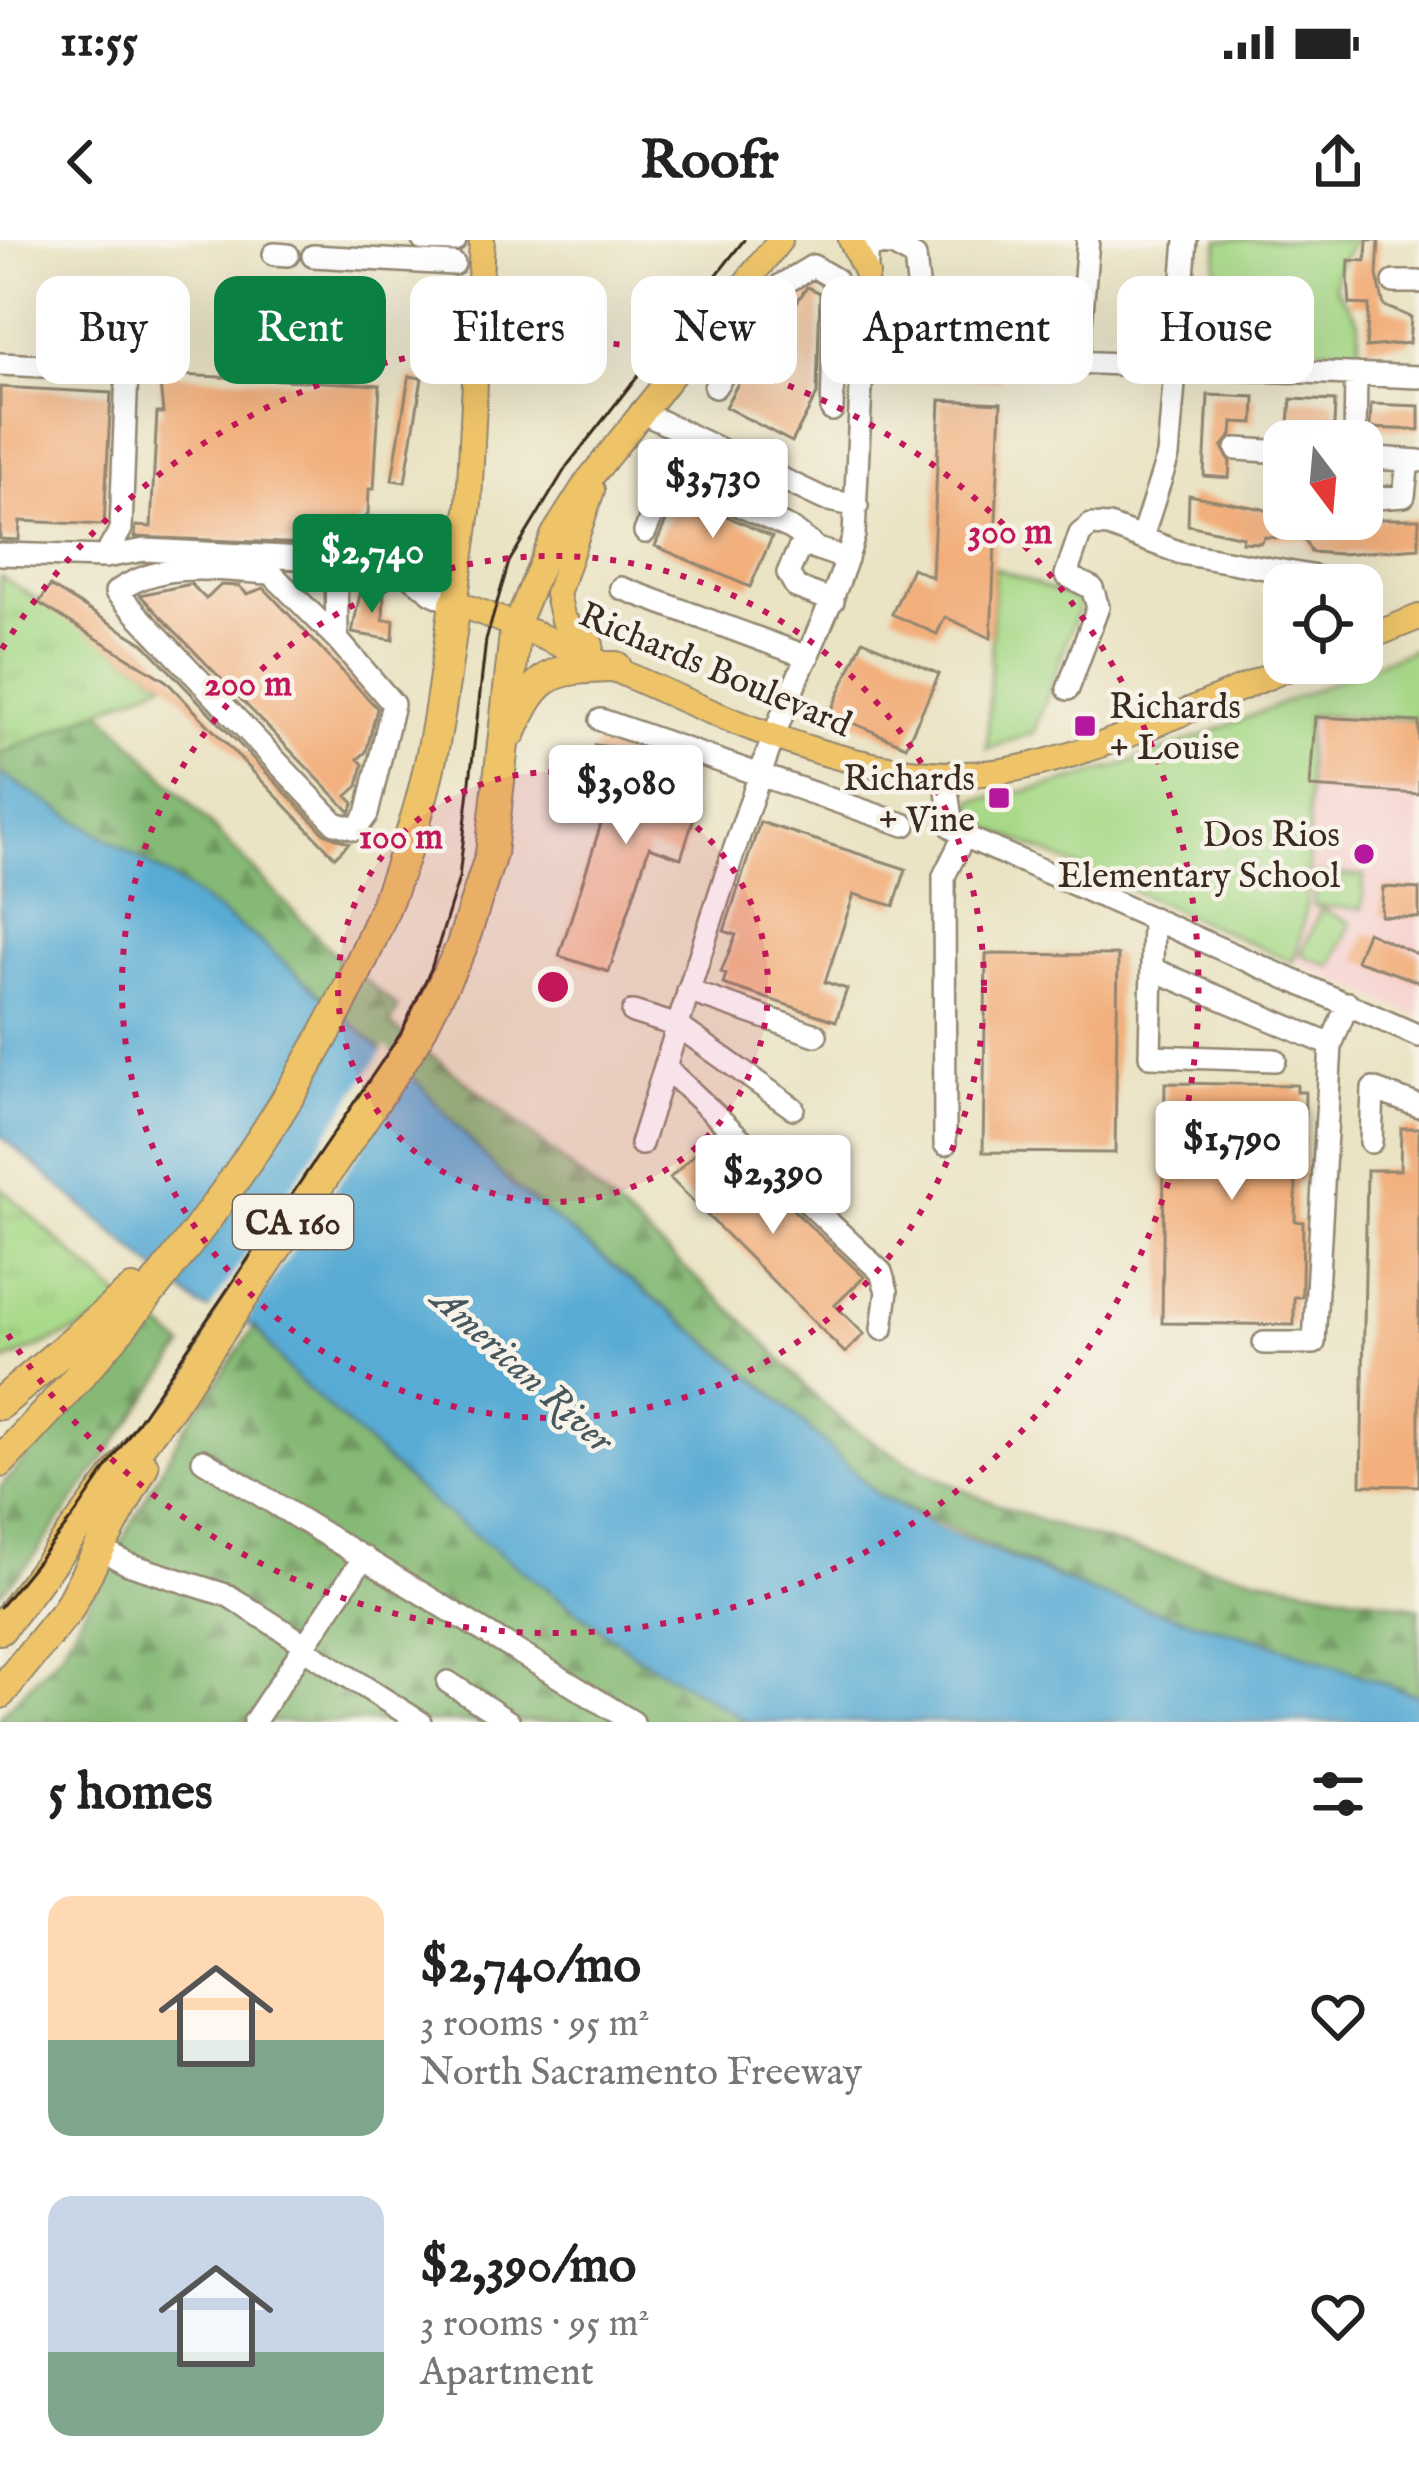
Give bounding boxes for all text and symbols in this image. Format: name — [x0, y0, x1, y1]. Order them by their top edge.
text: 11:55 — [60, 14, 138, 71]
text: Roofr — [640, 128, 779, 197]
icon: back — [48, 129, 114, 195]
icon: share — [1305, 129, 1371, 195]
chip: Buy — [36, 276, 190, 384]
chip: Rent — [214, 276, 386, 384]
chip: Filters — [410, 276, 607, 384]
chip: New — [631, 276, 797, 384]
chip: Apartment — [821, 276, 1093, 384]
chip: House — [1117, 276, 1314, 384]
north arrow — [1263, 420, 1383, 540]
map controls — [1263, 420, 1383, 684]
pin: $3,730 — [615, 439, 811, 541]
text: $3,730 — [665, 453, 761, 502]
text: 300 m — [968, 510, 1052, 556]
pin: $2,740 — [274, 514, 470, 616]
text: $2,740 — [320, 528, 424, 577]
button: locate — [1263, 564, 1383, 684]
street label: Richards Boulevard — [572, 593, 859, 749]
text: 200 m — [204, 662, 292, 708]
place label: Richards + Louise — [1109, 685, 1241, 772]
marker: Richards + Louise — [1072, 713, 1098, 739]
pin: $3,080 — [528, 745, 724, 847]
place label: Richards + Vine — [843, 757, 975, 844]
text: $3,080 — [576, 759, 676, 808]
marker: Richards + Vine — [986, 785, 1012, 811]
place label: Dos Rios Elementary School — [1057, 813, 1340, 900]
text: 100 m — [359, 815, 443, 861]
marker: Dos Rios Elementary School — [1351, 841, 1377, 867]
centre of rings — [532, 966, 574, 1008]
pin: $1,790 — [1134, 1101, 1330, 1203]
text: $1,790 — [1183, 1115, 1281, 1164]
pin: $2,390 — [675, 1135, 871, 1237]
text: $2,390 — [722, 1149, 824, 1198]
road number: CA 160 — [233, 1195, 353, 1249]
water label: American River — [418, 1273, 624, 1466]
icon: filters — [1305, 1761, 1371, 1827]
text: 5 homes — [48, 1762, 213, 1827]
text: $2,740/mo — [420, 1935, 641, 2000]
icon: home — [144, 1944, 288, 2088]
icon: heart — [1305, 1983, 1371, 2049]
text: 3 rooms · 95 m² — [420, 2000, 650, 2049]
text: North Sacramento Freeway — [420, 2049, 862, 2098]
text: $2,390/mo — [420, 2235, 636, 2300]
icon: home — [144, 2244, 288, 2388]
icon: heart — [1305, 2283, 1371, 2349]
text: 3 rooms · 95 m² — [420, 2300, 650, 2349]
text: Apartment — [420, 2349, 594, 2398]

